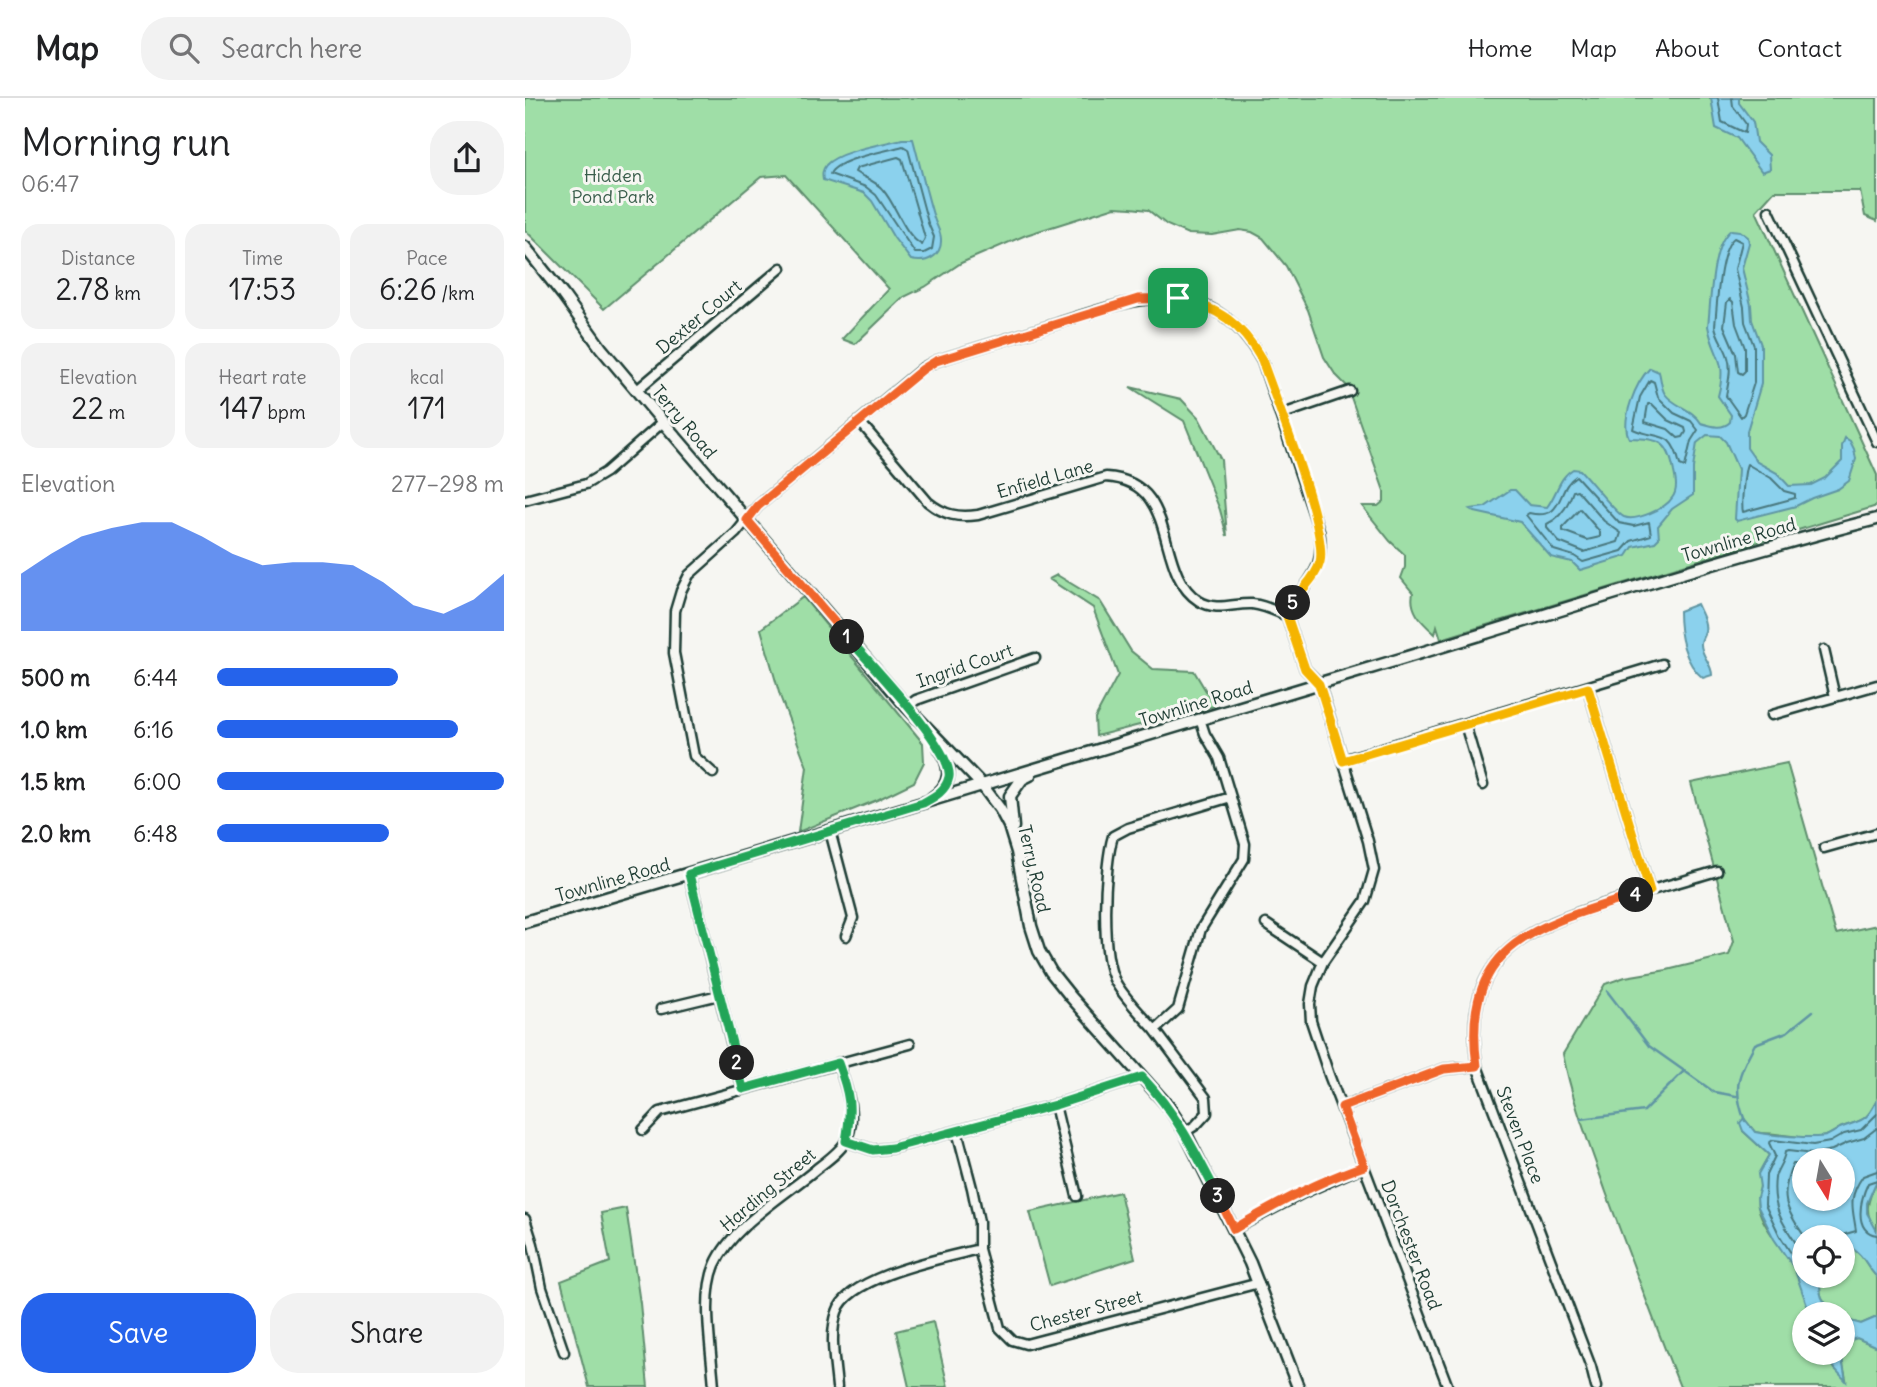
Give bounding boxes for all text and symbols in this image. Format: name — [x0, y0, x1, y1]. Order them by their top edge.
search box — [141, 17, 631, 80]
text: Map — [35, 27, 99, 69]
icon: search — [165, 29, 203, 67]
text: Search here — [221, 32, 362, 65]
text: Home — [1468, 33, 1532, 63]
text: Map — [1570, 33, 1617, 63]
text: About — [1655, 33, 1719, 63]
text: Contact — [1757, 33, 1842, 63]
text: Morning run — [21, 119, 231, 166]
button: share — [430, 121, 504, 195]
park label: Hidden Pond Park — [571, 164, 655, 208]
text: 06:47 — [21, 169, 79, 198]
text: Distance — [61, 246, 135, 270]
text: Time — [242, 246, 283, 270]
text: Pace — [406, 246, 447, 270]
pin — [1148, 268, 1208, 328]
text: 2.78 — [55, 270, 110, 308]
text: 17:53 — [229, 270, 296, 308]
text: 6:26 — [379, 270, 437, 308]
street label: Dexter Court — [651, 274, 746, 359]
icon: arrive — [1159, 279, 1197, 317]
text: km — [110, 281, 141, 305]
text: /km — [437, 281, 475, 305]
text: Elevation — [59, 365, 137, 389]
text: Heart rate — [218, 365, 307, 389]
text: kcal — [410, 365, 444, 389]
street label: Terry Road — [647, 380, 722, 464]
text: 22 — [71, 389, 104, 427]
text: 147 — [219, 389, 263, 427]
text: 171 — [408, 389, 446, 427]
text: m — [104, 400, 125, 424]
text: bpm — [263, 400, 306, 424]
street label: Enfield Lane — [994, 454, 1096, 503]
text: Elevation — [21, 469, 115, 498]
text: 277–298 m — [391, 469, 504, 498]
street label: Townline Road — [1679, 512, 1799, 567]
pin: 5 — [1275, 586, 1311, 620]
text: 5 — [1287, 590, 1298, 614]
pin: 1 — [829, 620, 865, 654]
text: 1 — [843, 624, 850, 648]
street label: Ingrid Court — [914, 638, 1016, 693]
text: 500 m — [21, 663, 90, 692]
text: 6:44 — [133, 663, 178, 692]
street label: Townline Road — [1136, 675, 1256, 732]
text: 1.0 km — [21, 715, 87, 744]
text: 6:16 — [133, 715, 174, 744]
text: 1.5 km — [21, 767, 86, 796]
text: 6:00 — [133, 767, 182, 796]
text: 2.0 km — [21, 819, 91, 848]
text: 6:48 — [133, 819, 178, 848]
street label: Terry Road — [1013, 823, 1056, 915]
street label: Townline Road — [553, 852, 673, 907]
pin: 4 — [1619, 878, 1653, 912]
text: 4 — [1630, 882, 1641, 906]
pin: 2 — [719, 1046, 755, 1080]
text: 2 — [731, 1050, 742, 1074]
street label: Steven Place — [1491, 1083, 1549, 1187]
street label: Harding Street — [715, 1143, 820, 1236]
north arrow — [1792, 1148, 1855, 1211]
map controls — [1792, 1148, 1855, 1365]
street label: Dorchester Road — [1376, 1177, 1447, 1313]
pin: 3 — [1201, 1178, 1235, 1214]
text: 3 — [1212, 1183, 1223, 1207]
button: locate — [1792, 1225, 1855, 1288]
street label: Chester Street — [1027, 1284, 1145, 1337]
button: Save — [21, 1293, 256, 1373]
button: Share — [270, 1293, 504, 1373]
button: layers — [1792, 1302, 1855, 1365]

